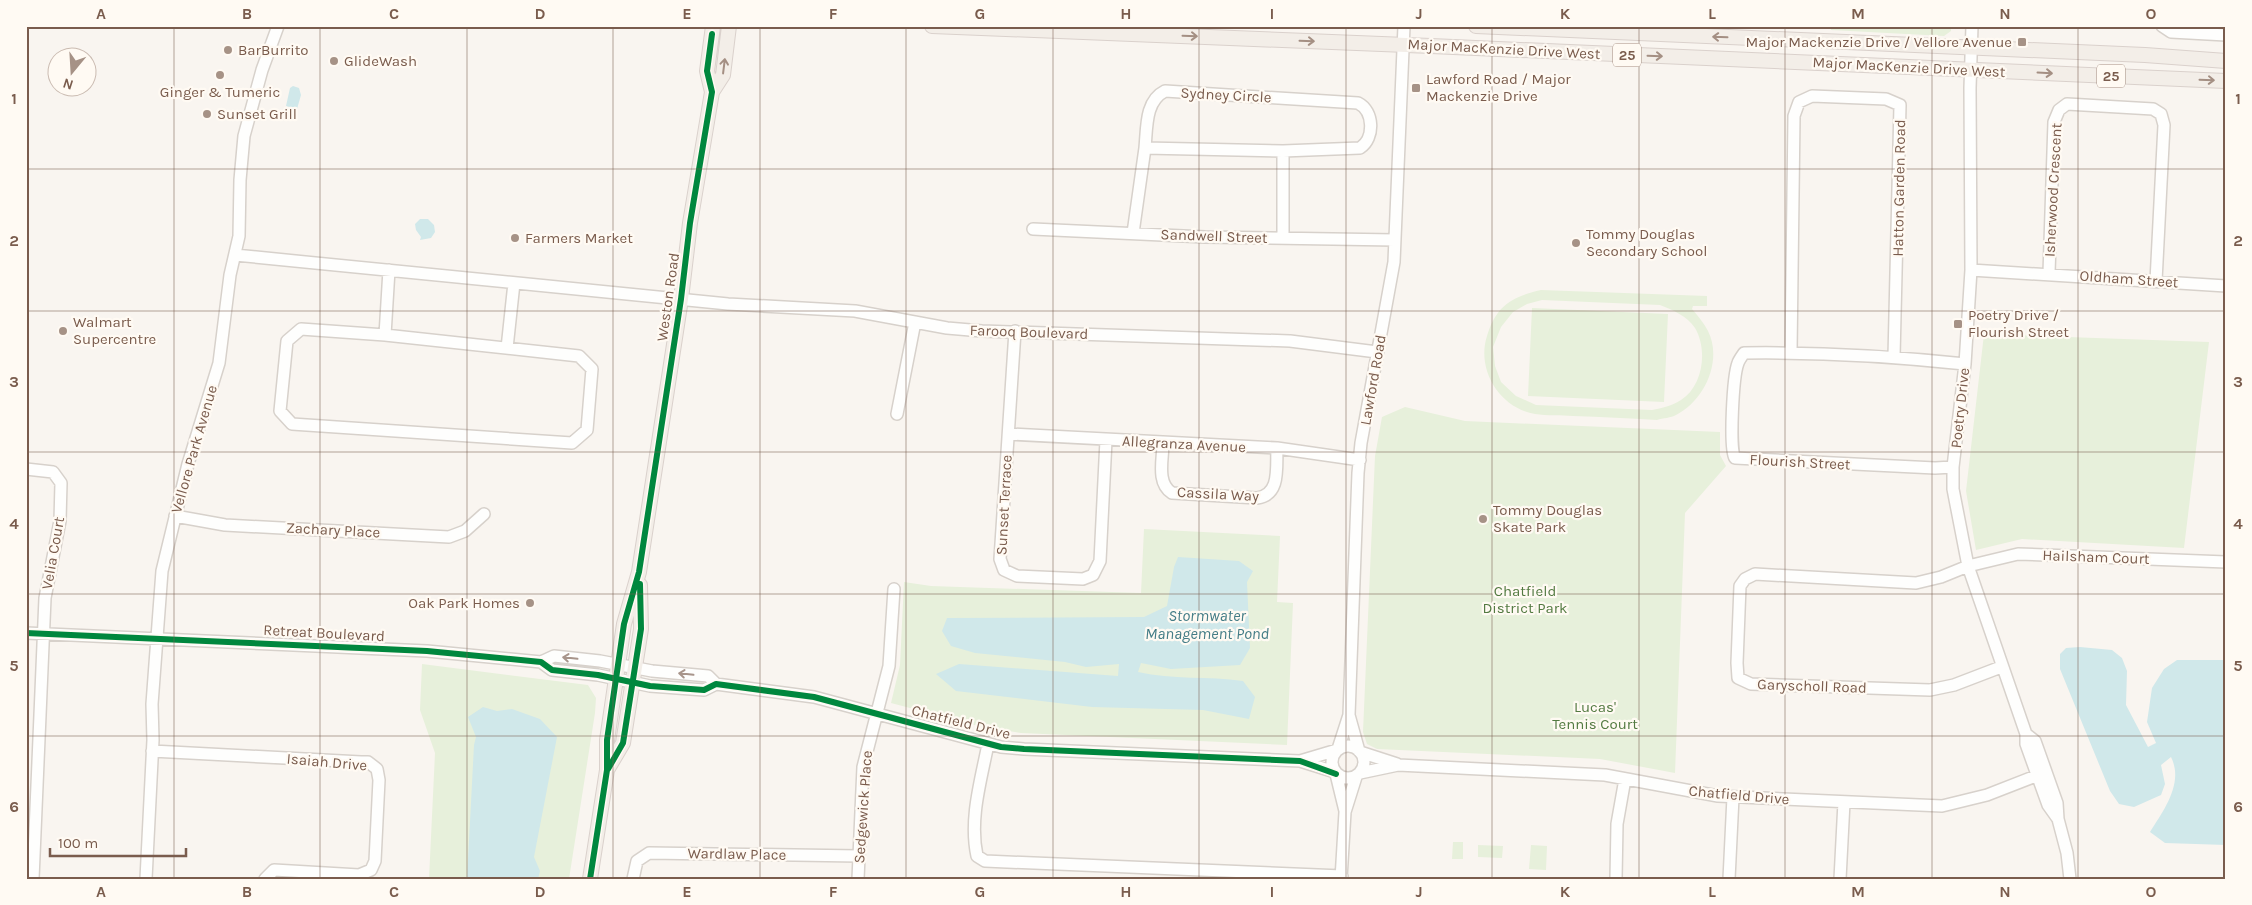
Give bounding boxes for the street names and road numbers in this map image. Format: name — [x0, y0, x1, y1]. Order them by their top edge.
street label: Major MacKenzie Drive West — [1407, 35, 1601, 63]
road number: 25 — [1613, 44, 1641, 66]
street label: Major MacKenzie Drive West — [1812, 53, 2006, 81]
road number: 25 — [2097, 64, 2125, 88]
street label: Sydney Circle — [1180, 84, 1272, 106]
street label: Hatton Garden Road — [1889, 119, 1909, 257]
street label: Isherwood Crescent — [2040, 122, 2066, 258]
street label: Sandwell Street — [1160, 225, 1268, 247]
street label: Weston Road — [653, 251, 683, 343]
street label: Oldham Street — [2079, 267, 2179, 291]
street label: Farooq Boulevard — [969, 321, 1089, 343]
street label: Lawford Road — [1356, 333, 1390, 427]
street label: Poetry Drive — [1947, 367, 1973, 449]
street label: Vellore Park Avenue — [167, 383, 221, 515]
street label: Allegranza Avenue — [1121, 432, 1247, 456]
street label: Flourish Street — [1749, 450, 1851, 474]
street label: Sunset Terrace — [992, 454, 1016, 556]
street label: Cassila Way — [1177, 483, 1259, 505]
street label: Velia Court — [38, 515, 68, 591]
street label: Zachary Place — [285, 519, 381, 541]
street label: Hailsham Court — [2042, 546, 2150, 568]
street label: Retreat Boulevard — [263, 621, 385, 645]
street label: Garyscholl Road — [1757, 675, 1867, 697]
street label: Chatfield Drive — [910, 701, 1012, 743]
street label: Isaiah Drive — [286, 750, 368, 774]
street label: Sedgewick Place — [850, 750, 876, 864]
street label: Chatfield Drive — [1688, 782, 1790, 808]
street label: Wardlaw Place — [688, 844, 786, 864]

